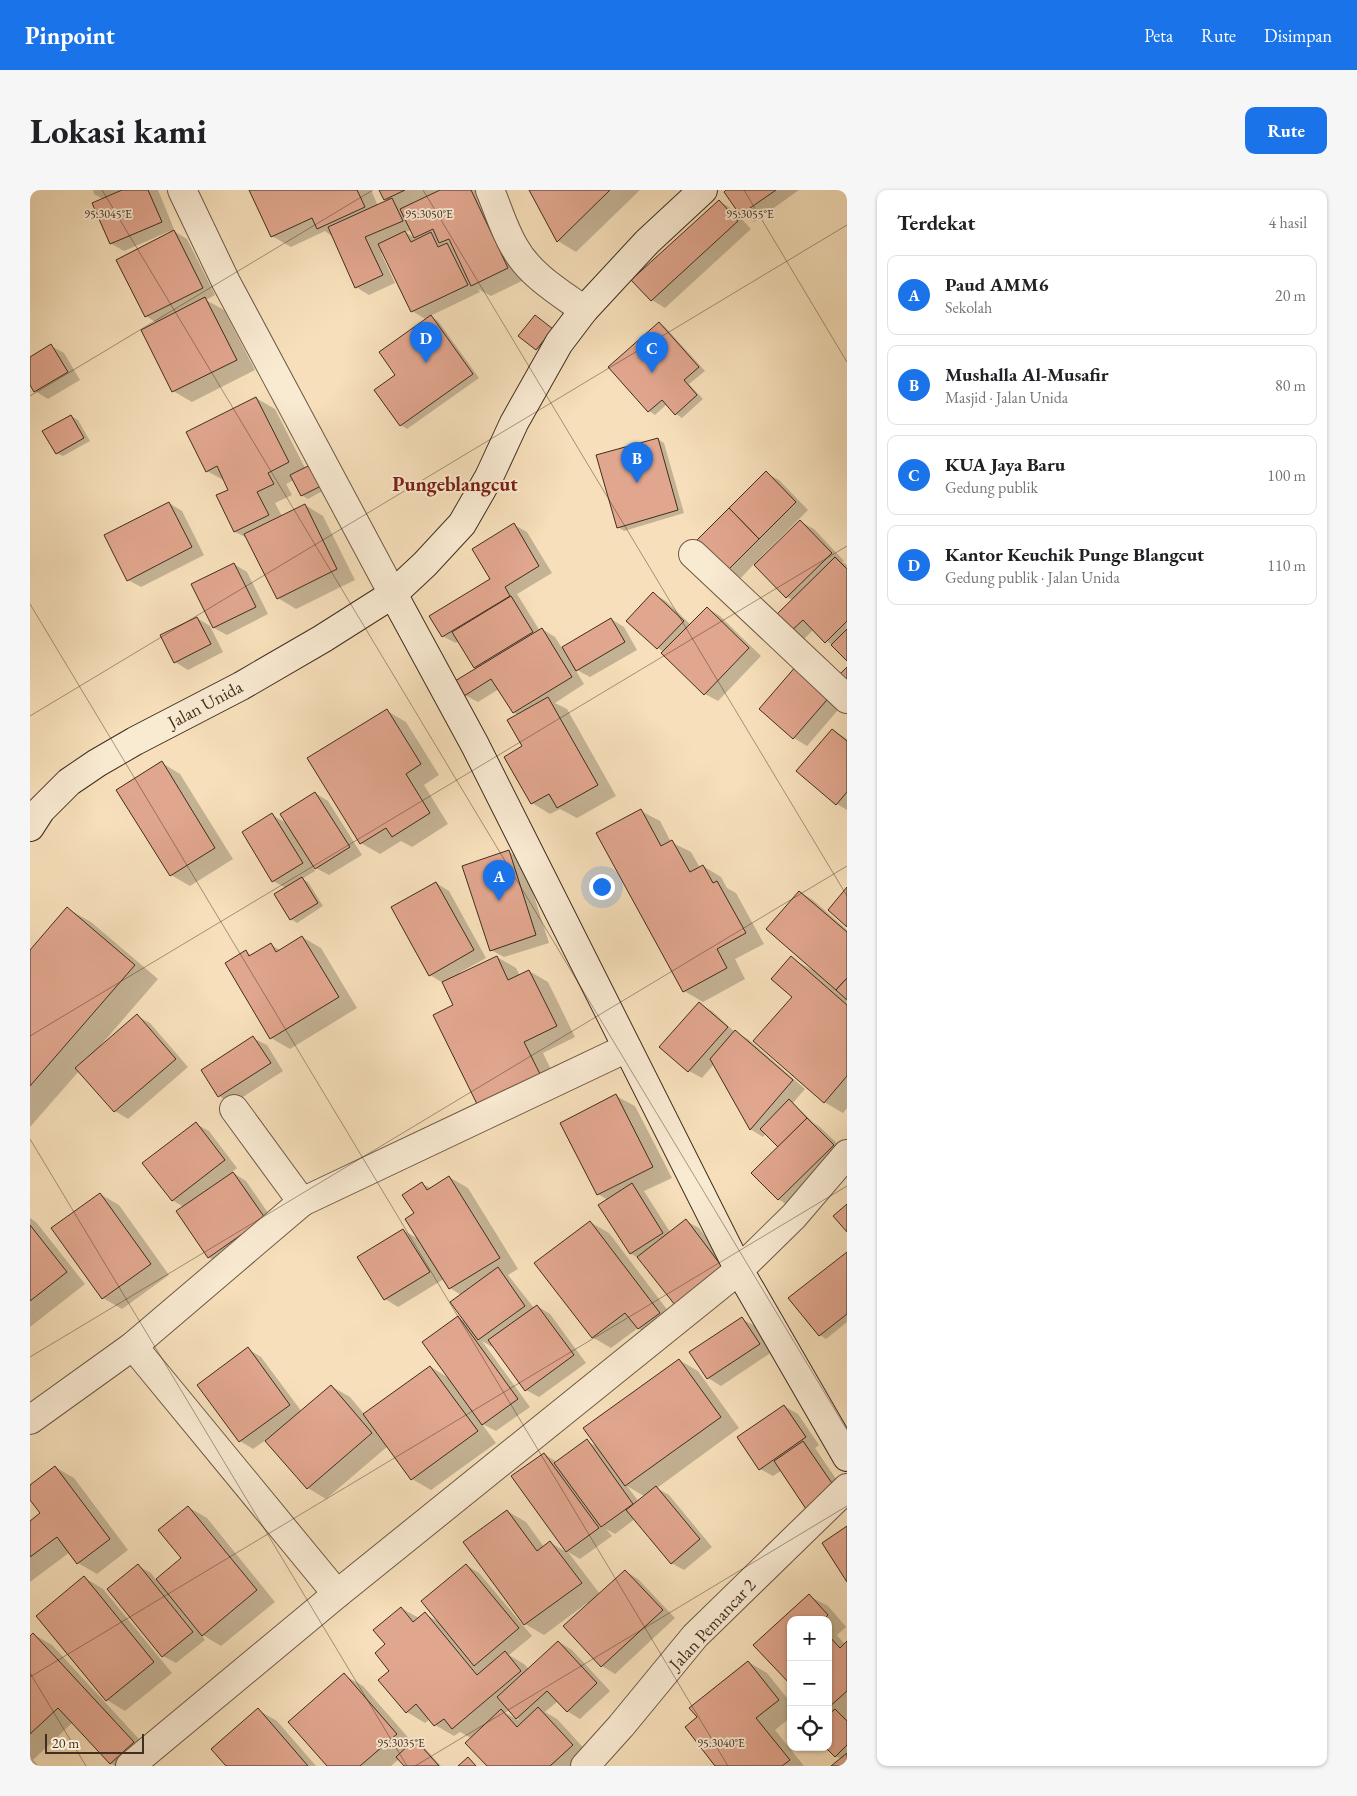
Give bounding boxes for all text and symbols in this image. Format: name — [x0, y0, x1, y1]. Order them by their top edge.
text: Pinpoint — [25, 20, 115, 51]
text: Peta — [1144, 24, 1173, 47]
text: Rute — [1201, 24, 1236, 47]
text: Disimpan — [1264, 24, 1332, 47]
button: Rute — [1245, 107, 1327, 154]
text: Lokasi kami — [30, 108, 207, 153]
text: 95.3045°E — [84, 206, 132, 222]
text: 95.3050°E — [405, 206, 453, 222]
text: 95.3055°E — [726, 206, 774, 222]
text: Terdekat — [897, 209, 975, 236]
text: 4 hasil — [1269, 212, 1307, 233]
text: Paud AMM6 — [945, 272, 1048, 297]
text: A — [908, 285, 920, 306]
text: 20 m — [1275, 285, 1306, 306]
text: Sekolah — [945, 297, 992, 318]
pin: D — [410, 322, 442, 363]
pin: C — [636, 332, 668, 373]
text: Mushalla Al-Musafir — [945, 362, 1109, 387]
text: B — [909, 375, 919, 396]
text: 80 m — [1275, 375, 1306, 396]
text: Masjid · Jalan Unida — [945, 387, 1068, 408]
pin: B — [621, 442, 653, 483]
text: KUA Jaya Baru — [945, 452, 1065, 477]
text: C — [908, 465, 920, 486]
text: 100 m — [1267, 465, 1306, 486]
district label: Pungeblangcut — [392, 471, 518, 497]
text: Gedung publik — [945, 477, 1038, 498]
text: Kantor Keuchik Punge Blangcut — [945, 542, 1204, 567]
text: D — [908, 555, 920, 576]
text: 110 m — [1267, 555, 1306, 576]
text: Gedung publik · Jalan Unida — [945, 567, 1120, 588]
street label: Jalan Unida — [162, 674, 247, 734]
pin: A — [483, 860, 515, 901]
your location — [589, 874, 615, 900]
street label: Jalan Pemancar 2 — [662, 1573, 761, 1676]
map controls — [787, 1616, 832, 1751]
button: + — [787, 1616, 832, 1661]
button: − — [787, 1661, 832, 1706]
button: locate — [787, 1706, 832, 1751]
scale bar — [45, 1731, 144, 1754]
text: 20 m — [52, 1734, 79, 1752]
text: 95.3035°E — [377, 1735, 425, 1751]
text: 95.3040°E — [697, 1735, 745, 1751]

